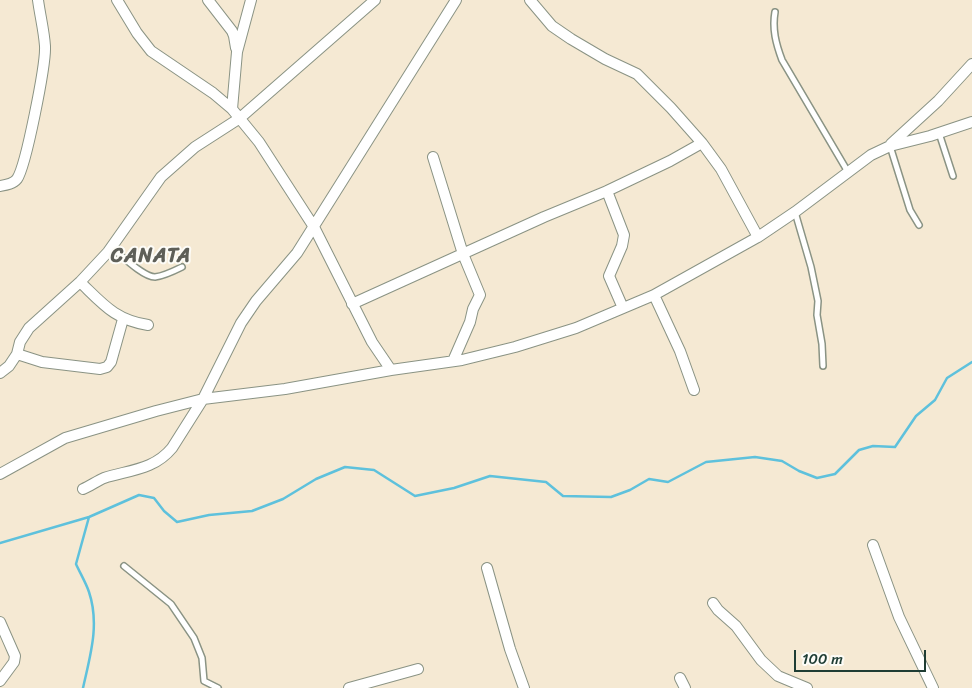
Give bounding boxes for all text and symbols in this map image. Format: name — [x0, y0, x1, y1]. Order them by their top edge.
district label: CANATA — [111, 245, 191, 269]
scale bar — [797, 640, 930, 672]
text: 100 m — [802, 646, 843, 672]

